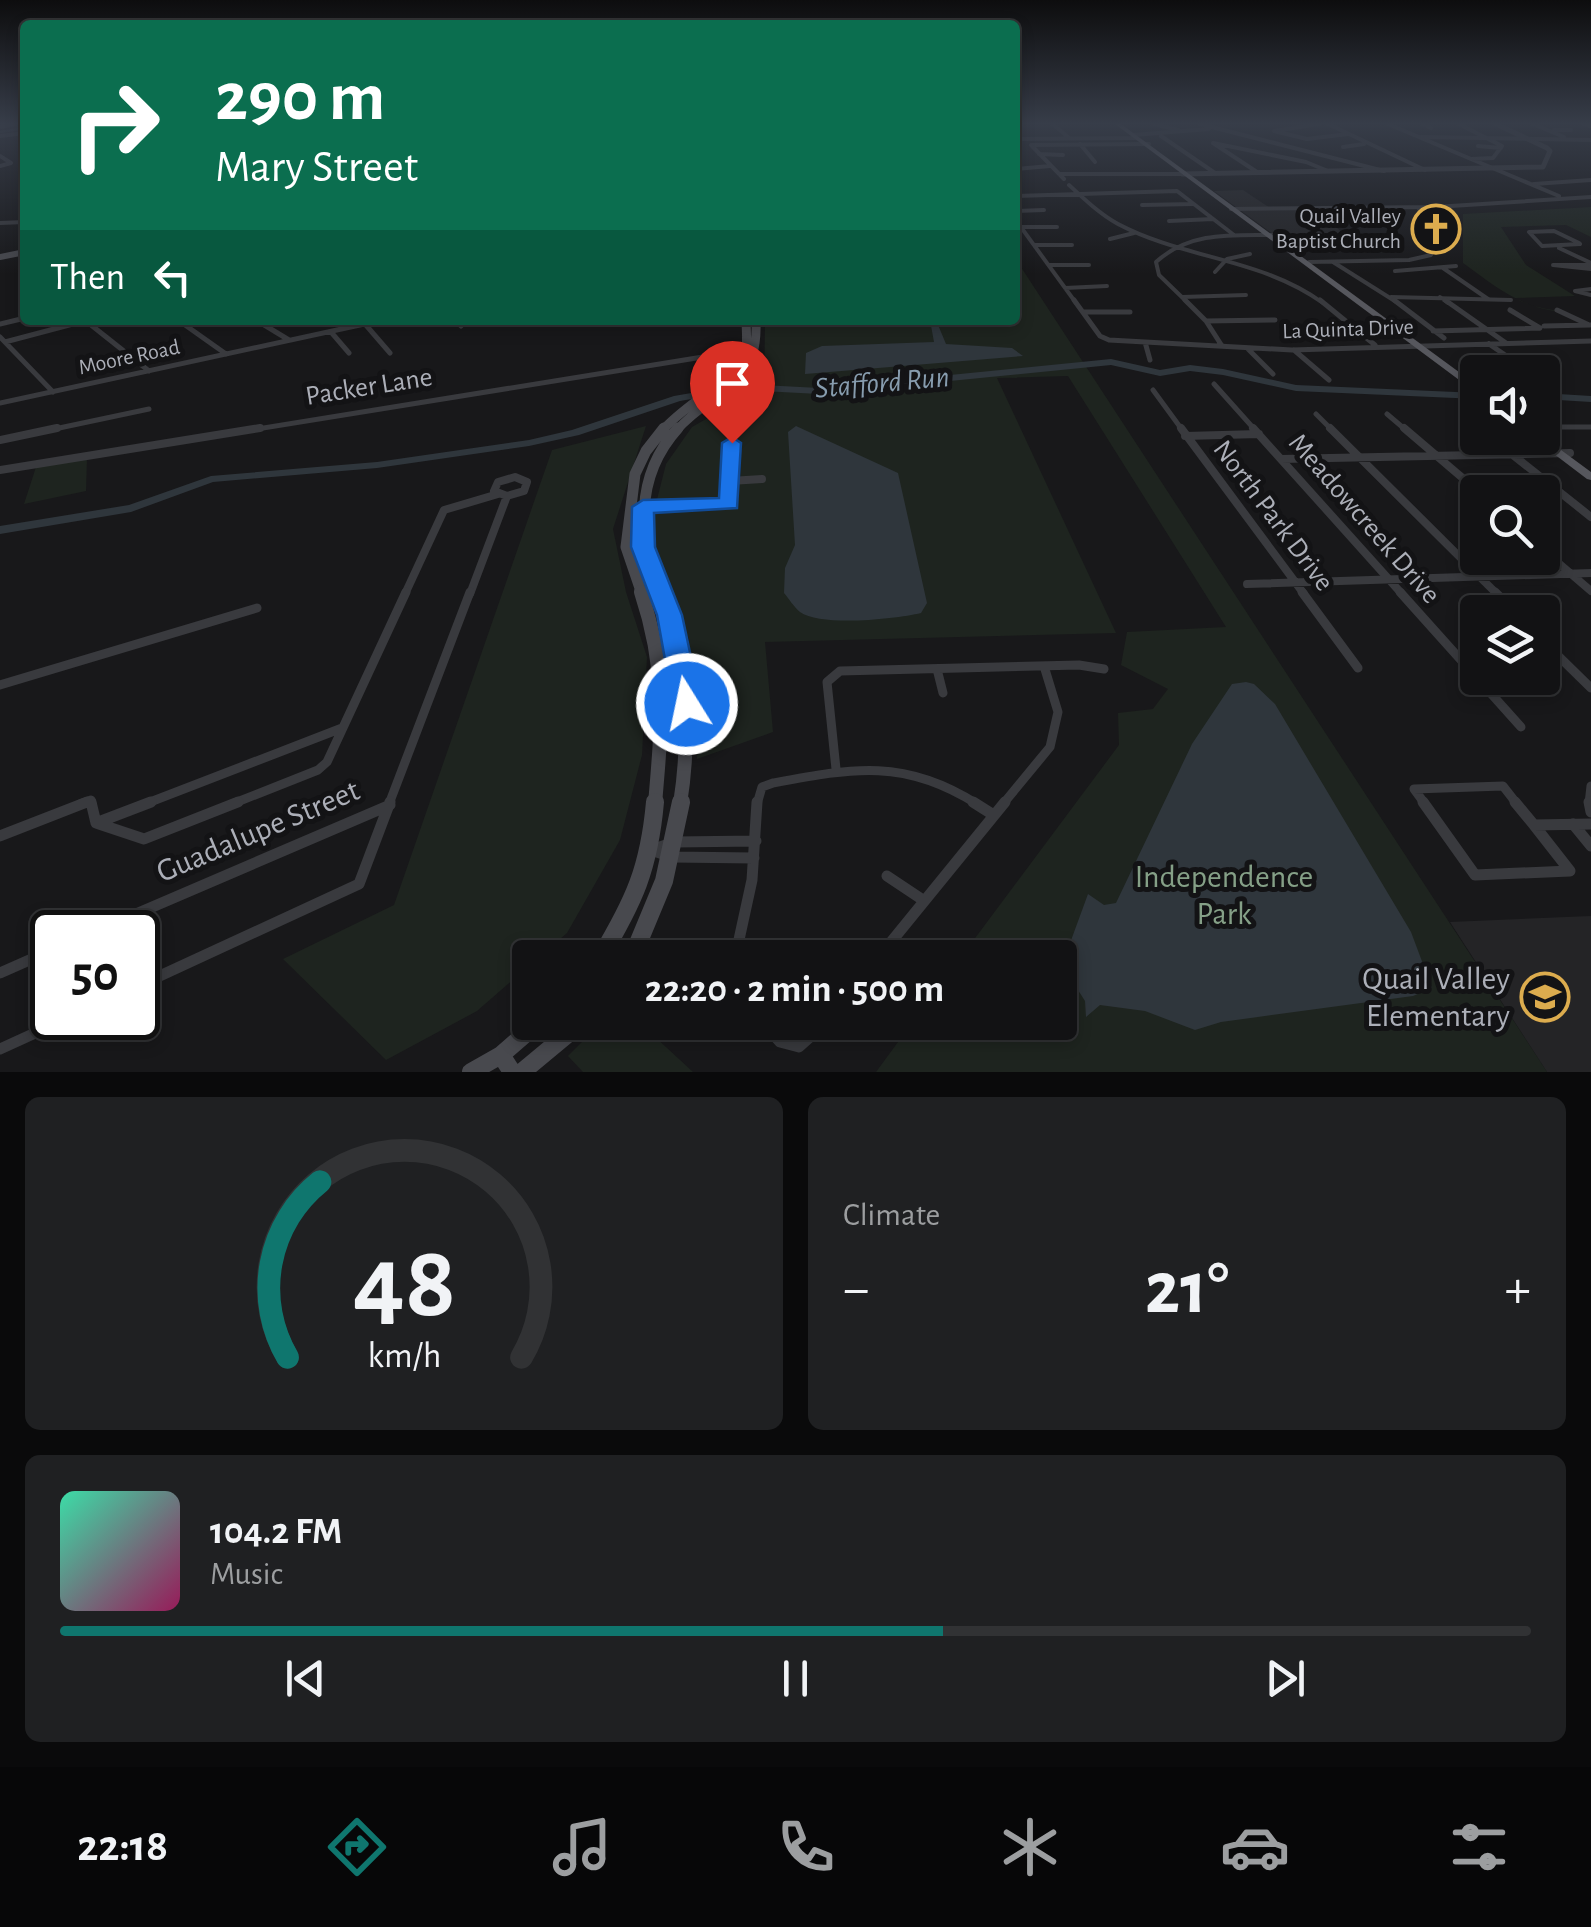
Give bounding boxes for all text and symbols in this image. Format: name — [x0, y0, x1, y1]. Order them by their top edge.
icon: right — [50, 60, 180, 190]
text: 290 m — [215, 63, 385, 133]
text: Mary Street — [215, 145, 418, 190]
church icon: Quail Valley Baptist Church — [1410, 203, 1462, 255]
place label: Quail Valley Baptist Church — [1276, 205, 1402, 252]
icon: left — [145, 250, 200, 305]
text: Then — [50, 259, 125, 297]
street label: La Quinta Drive — [1282, 316, 1414, 342]
street label: Moore Road — [76, 336, 182, 378]
pin — [690, 341, 775, 444]
map controls — [1460, 355, 1560, 695]
button: sound — [1460, 355, 1560, 455]
icon: arrive — [705, 356, 760, 411]
water label: Stafford Run — [813, 362, 951, 404]
street label: Packer Lane — [304, 363, 434, 411]
street label: Meadowcreek Drive — [1283, 429, 1445, 609]
street label: North Park Drive — [1208, 436, 1338, 596]
button: search — [1460, 475, 1560, 575]
button: layers — [1460, 595, 1560, 695]
position arrow — [635, 652, 739, 756]
street label: Guadalupe Street — [152, 774, 364, 888]
park label: Independence Park — [1135, 861, 1313, 930]
speed limit sign: 50 — [30, 910, 160, 1040]
place label: Quail Valley Elementary — [1362, 963, 1510, 1032]
text: 22:20 · 2 min · 500 m — [645, 971, 944, 1009]
school or university icon: Quail Valley Elementary — [1519, 971, 1571, 1023]
text: Climate — [843, 1199, 940, 1231]
text: 48 — [352, 1232, 456, 1336]
text: 21° — [1145, 1252, 1229, 1327]
text: − — [843, 1262, 869, 1317]
text: + — [1505, 1262, 1531, 1317]
text: km/h — [367, 1338, 441, 1374]
text: 104.2 FM — [210, 1513, 342, 1551]
text: Music — [210, 1558, 283, 1590]
icon: previous — [278, 1651, 333, 1706]
icon: pause — [768, 1651, 823, 1706]
icon: next — [1258, 1651, 1313, 1706]
icon: directions — [322, 1812, 392, 1882]
icon: music — [547, 1812, 617, 1882]
icon: phone — [771, 1812, 841, 1882]
icon: climate — [995, 1812, 1065, 1882]
icon: car — [1220, 1812, 1290, 1882]
icon: filters — [1444, 1812, 1514, 1882]
text: 22:18 — [77, 1824, 168, 1869]

